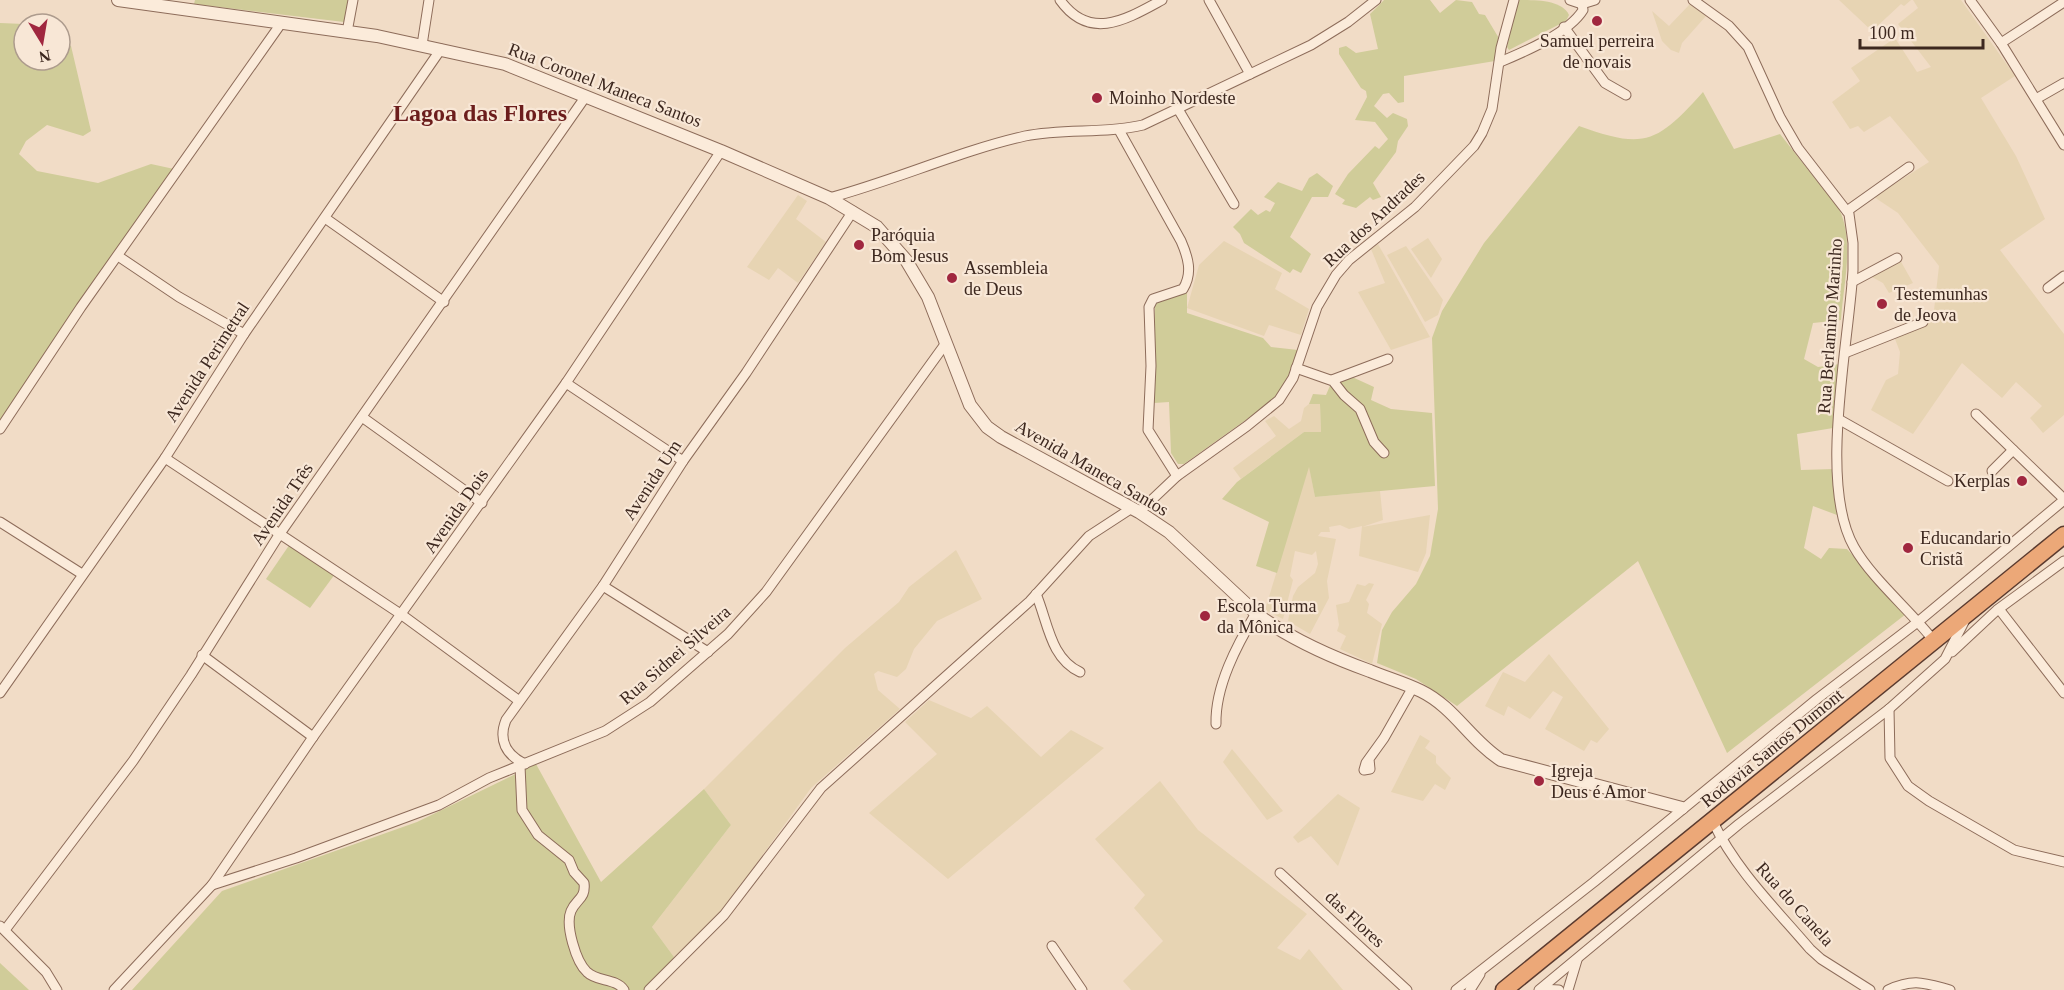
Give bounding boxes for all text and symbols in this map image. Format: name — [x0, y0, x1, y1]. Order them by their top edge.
north arrow — [12, 12, 72, 72]
scale bar — [1860, 12, 1983, 50]
marker: Samuel perreira de novais — [1590, 14, 1604, 28]
text: 100 m — [1869, 23, 1915, 43]
place label: Samuel perreira de novais — [1540, 31, 1654, 72]
street label: Rua Coronel Maneca Santos — [506, 39, 704, 131]
text: N — [37, 47, 52, 66]
place label: Moinho Nordeste — [1109, 88, 1235, 108]
marker: Moinho Nordeste — [1090, 91, 1104, 105]
district label: Lagoa das Flores — [393, 100, 567, 126]
street label: Rua dos Andrades — [1319, 167, 1429, 271]
place label: Paróquia Bom Jesus — [871, 225, 949, 266]
marker: Paróquia Bom Jesus — [852, 238, 866, 252]
street label: Rua Berlamino Marinho — [1814, 238, 1846, 414]
place label: Assembleia de Deus — [964, 258, 1048, 299]
marker: Assembleia de Deus — [945, 271, 959, 285]
place label: Testemunhas de Jeova — [1894, 284, 1988, 325]
marker: Testemunhas de Jeova — [1875, 297, 1889, 311]
street label: Avenida Perimetral — [161, 298, 253, 426]
street label: Avenida Maneca Santos — [1012, 416, 1172, 520]
street label: Avenida Um — [619, 436, 685, 524]
street label: Avenida Três — [247, 459, 317, 549]
street label: Avenida Dois — [420, 465, 492, 557]
place label: Kerplas — [1954, 471, 2010, 491]
marker: Kerplas — [2015, 474, 2029, 488]
place label: Educandario Cristã — [1920, 528, 2011, 569]
marker: Educandario Cristã — [1901, 541, 1915, 555]
place label: Escola Turma da Mônica — [1217, 596, 1317, 637]
street label: Rua Sidnei Silveira — [616, 602, 734, 708]
marker: Escola Turma da Mônica — [1198, 609, 1212, 623]
street label: Rodovia Santos Dumont — [1697, 685, 1847, 811]
place label: Igreja Deus é Amor — [1551, 761, 1646, 802]
marker: Igreja Deus é Amor — [1532, 774, 1546, 788]
street label: Rua do Canela — [1752, 858, 1838, 950]
street label: das Flores — [1321, 887, 1389, 951]

